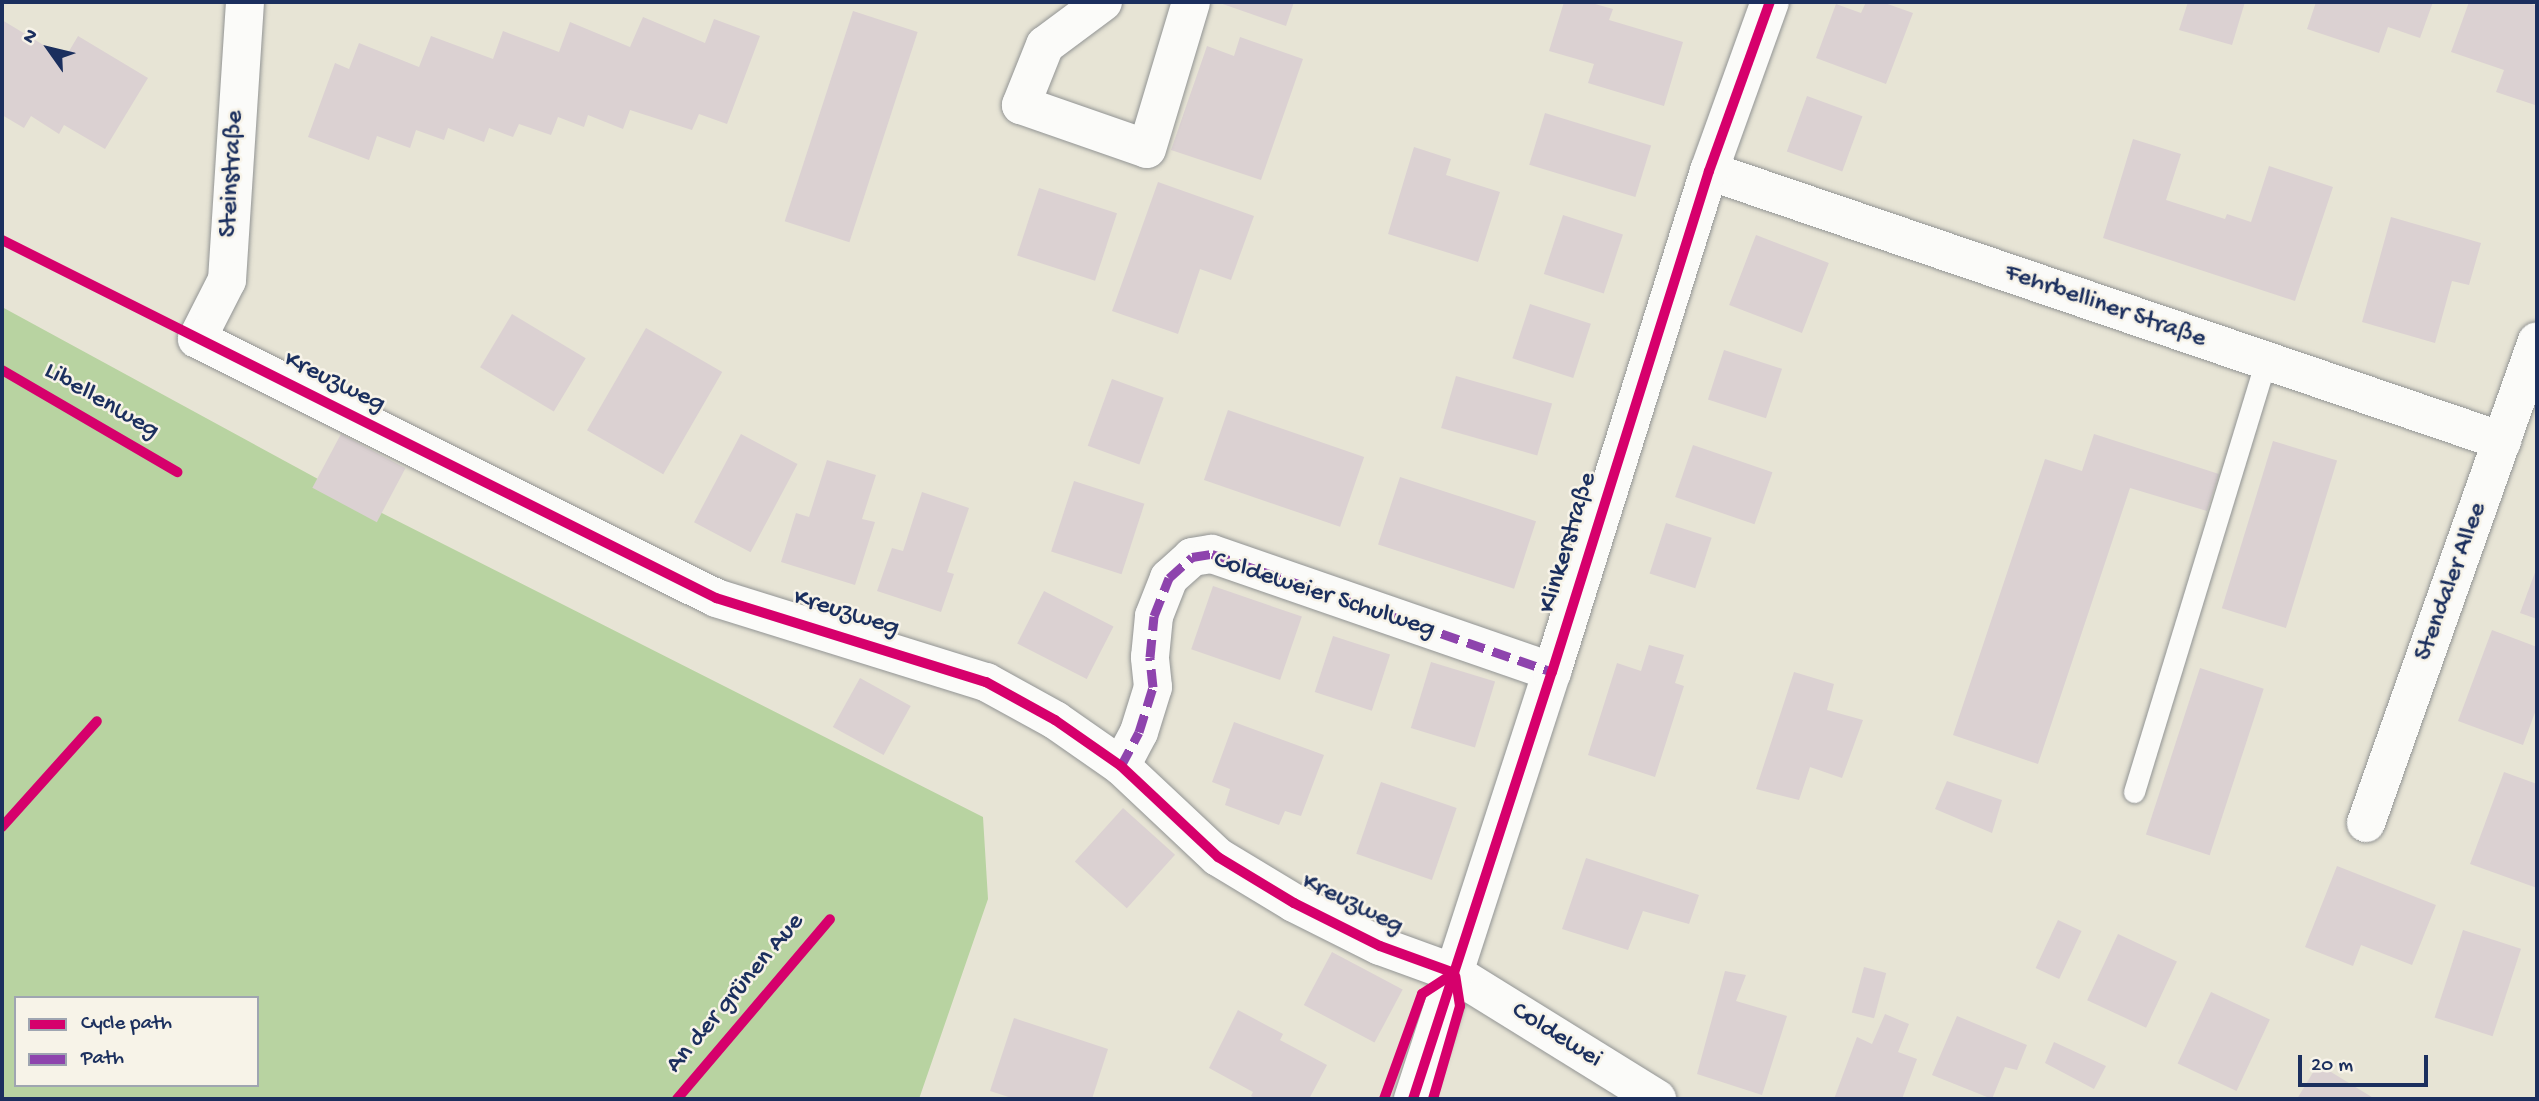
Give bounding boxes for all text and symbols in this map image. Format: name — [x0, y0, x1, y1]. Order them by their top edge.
north arrow — [14, 14, 84, 84]
text: N — [18, 25, 44, 49]
street label: Steinstraße — [214, 110, 252, 238]
street label: Fehrbelliner Straße — [2000, 258, 2210, 356]
street label: Kreuzweg — [278, 345, 390, 421]
street label: Libellenweg — [38, 357, 164, 447]
street label: Klinkerstraße — [1533, 469, 1605, 617]
street label: Stendaler Allee — [2409, 499, 2495, 665]
street label: Coldeweier Schulweg — [1209, 545, 1439, 647]
street label: Kreuzweg — [789, 583, 903, 645]
street label: Kreuzweg — [1296, 867, 1408, 943]
street label: An der grünen Aue — [660, 908, 812, 1080]
legend — [14, 996, 259, 1087]
street label: Coldewei — [1505, 996, 1607, 1076]
text: Cycle path — [81, 1012, 172, 1037]
scale bar — [2301, 1042, 2430, 1086]
text: Path — [81, 1047, 124, 1072]
text: 20 m — [2311, 1054, 2353, 1079]

